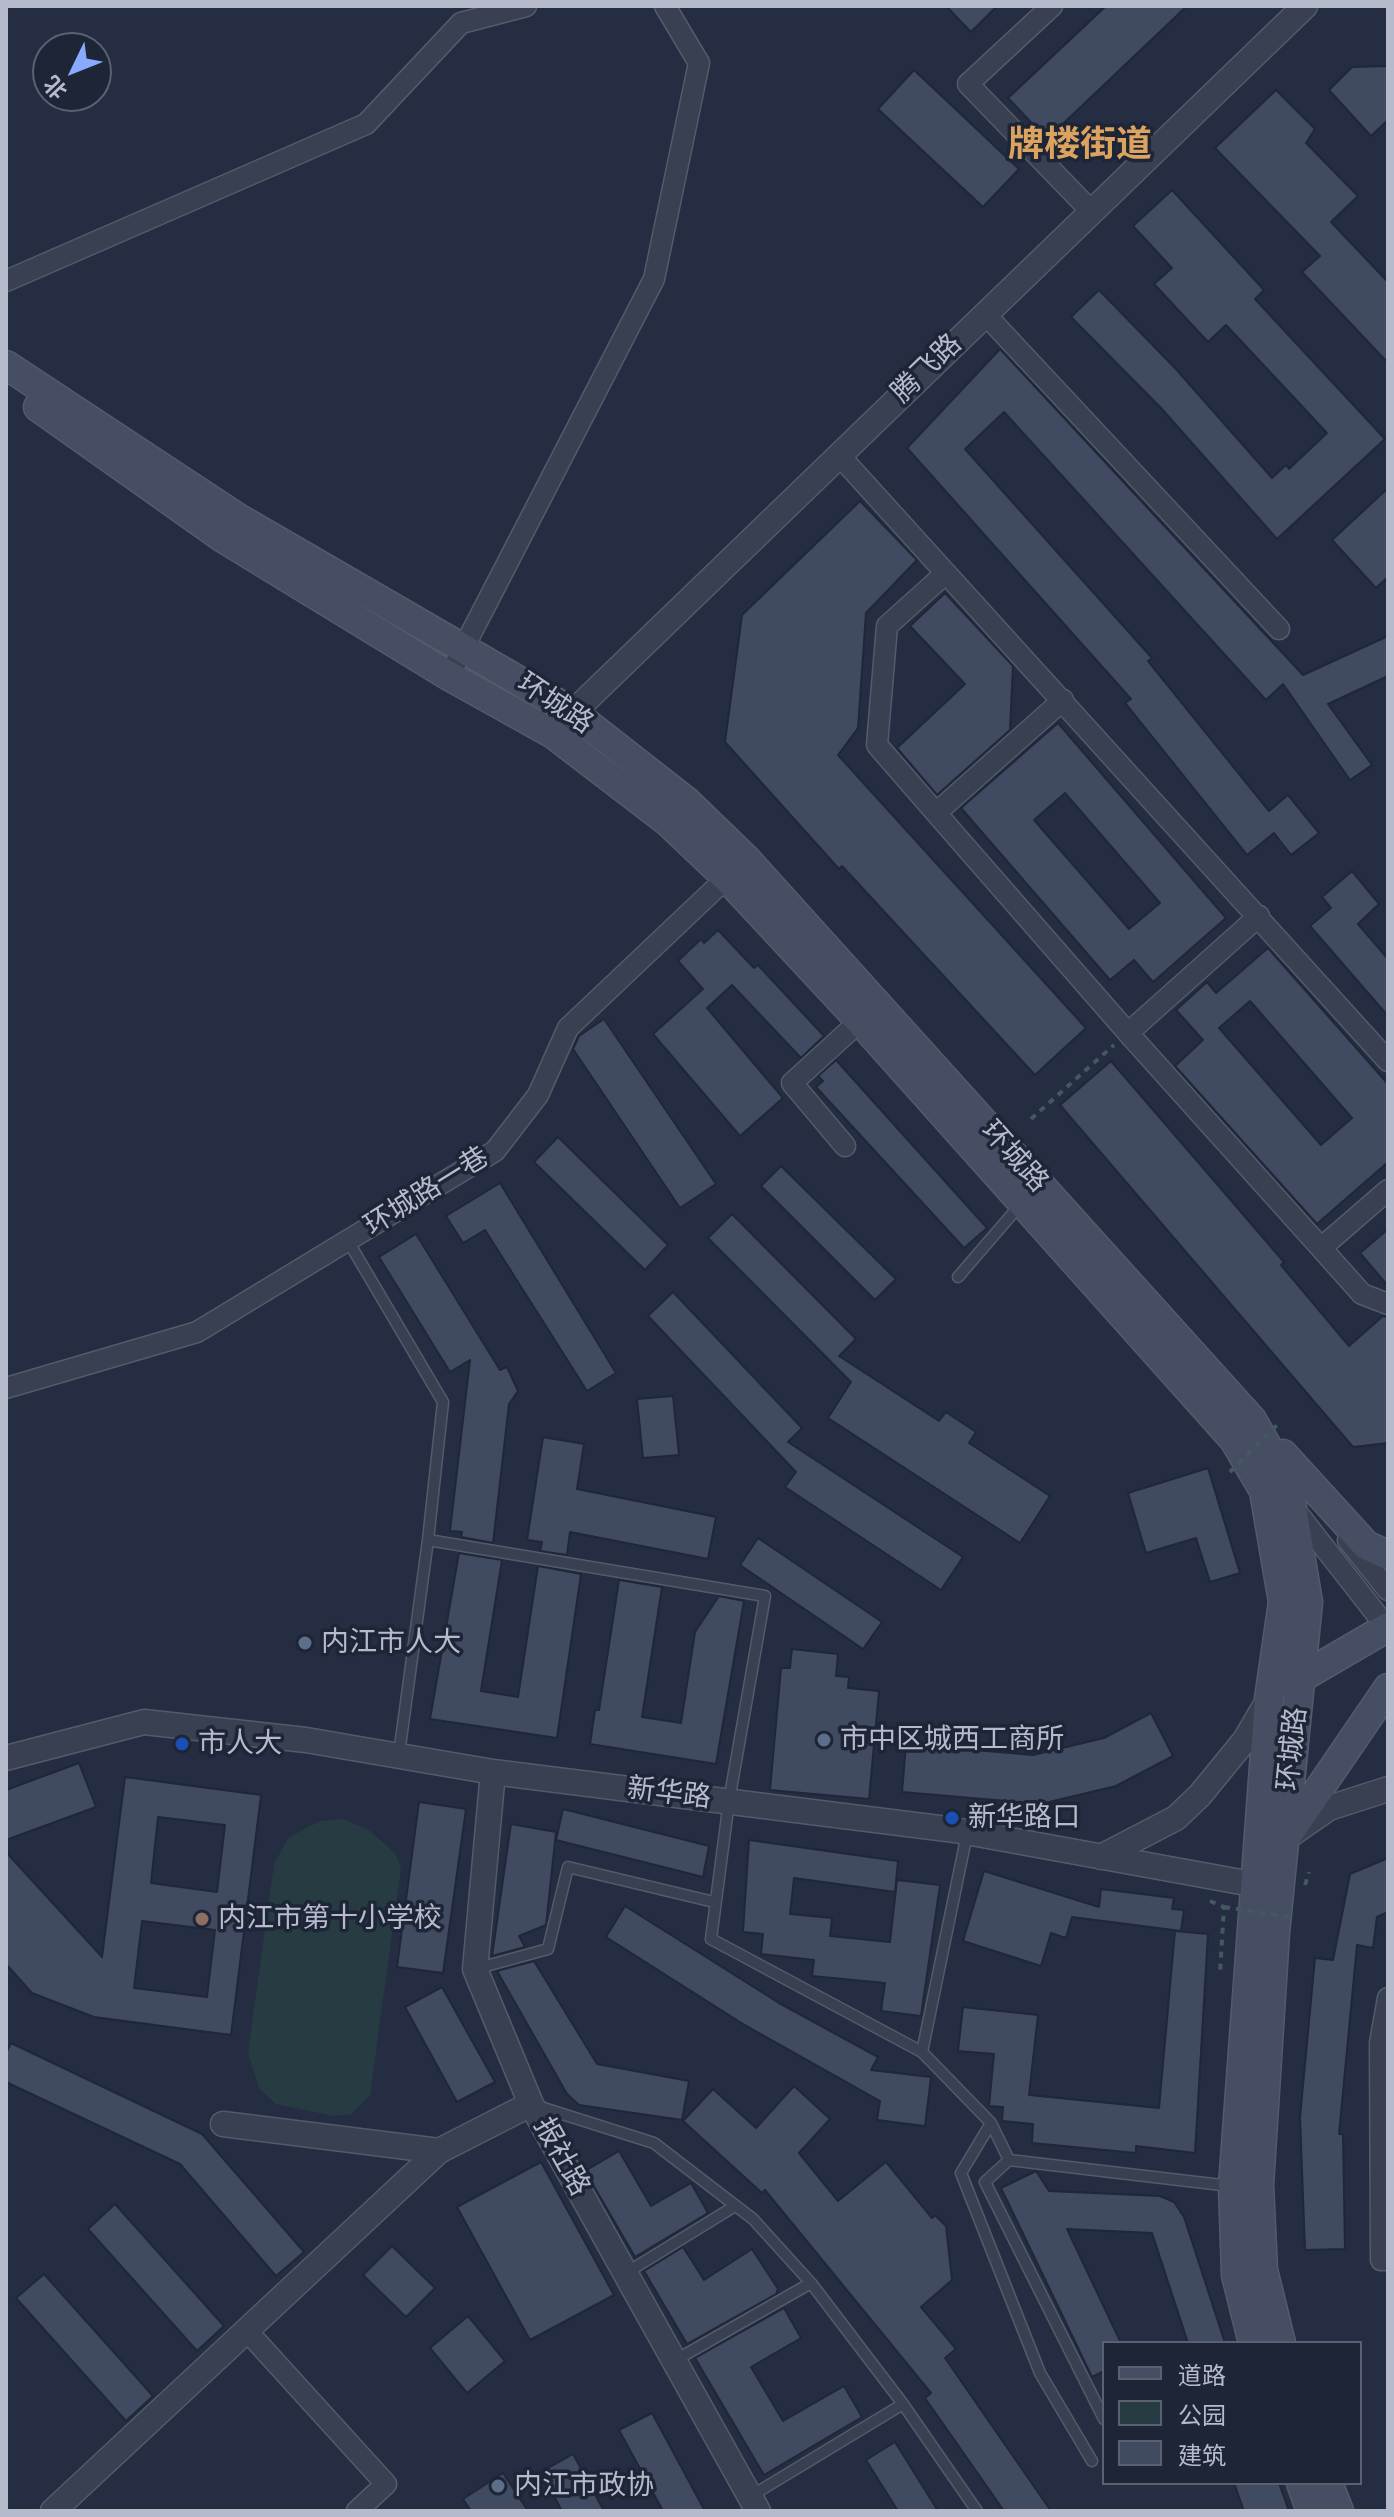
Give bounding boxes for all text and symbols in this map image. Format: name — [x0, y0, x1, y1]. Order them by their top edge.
north arrow — [32, 32, 112, 112]
text: 北 — [39, 71, 72, 104]
district label: 牌楼街道 — [1008, 124, 1152, 168]
street label: 腾飞路 — [885, 328, 969, 410]
street label: 环城路 — [511, 667, 599, 741]
street label: 环城路 — [973, 1115, 1055, 1199]
street label: 环城路一巷 — [359, 1141, 495, 1243]
place label: 内江市人大 — [321, 1626, 461, 1660]
marker: 内江市人大 — [296, 1634, 314, 1652]
street label: 环城路 — [1272, 1705, 1314, 1793]
place label: 市中区城西工商所 — [840, 1723, 1064, 1757]
place label: 市人大 — [198, 1727, 282, 1761]
marker: 市中区城西工商所 — [815, 1731, 833, 1749]
marker: 市人大 — [173, 1735, 191, 1753]
street label: 新华路 — [625, 1772, 713, 1816]
place label: 新华路口 — [968, 1801, 1080, 1835]
marker: 新华路口 — [943, 1809, 961, 1827]
place label: 内江市第十小学校 — [218, 1902, 442, 1936]
marker: 内江市第十小学校 — [193, 1910, 211, 1928]
street label: 报社路 — [526, 2112, 596, 2202]
legend — [1102, 2341, 1362, 2485]
text: 道路 — [1178, 2362, 1226, 2389]
text: 公园 — [1178, 2402, 1226, 2429]
text: 建筑 — [1178, 2442, 1226, 2469]
place label: 内江市政协 — [514, 2469, 654, 2503]
marker: 内江市政协 — [489, 2477, 507, 2495]

